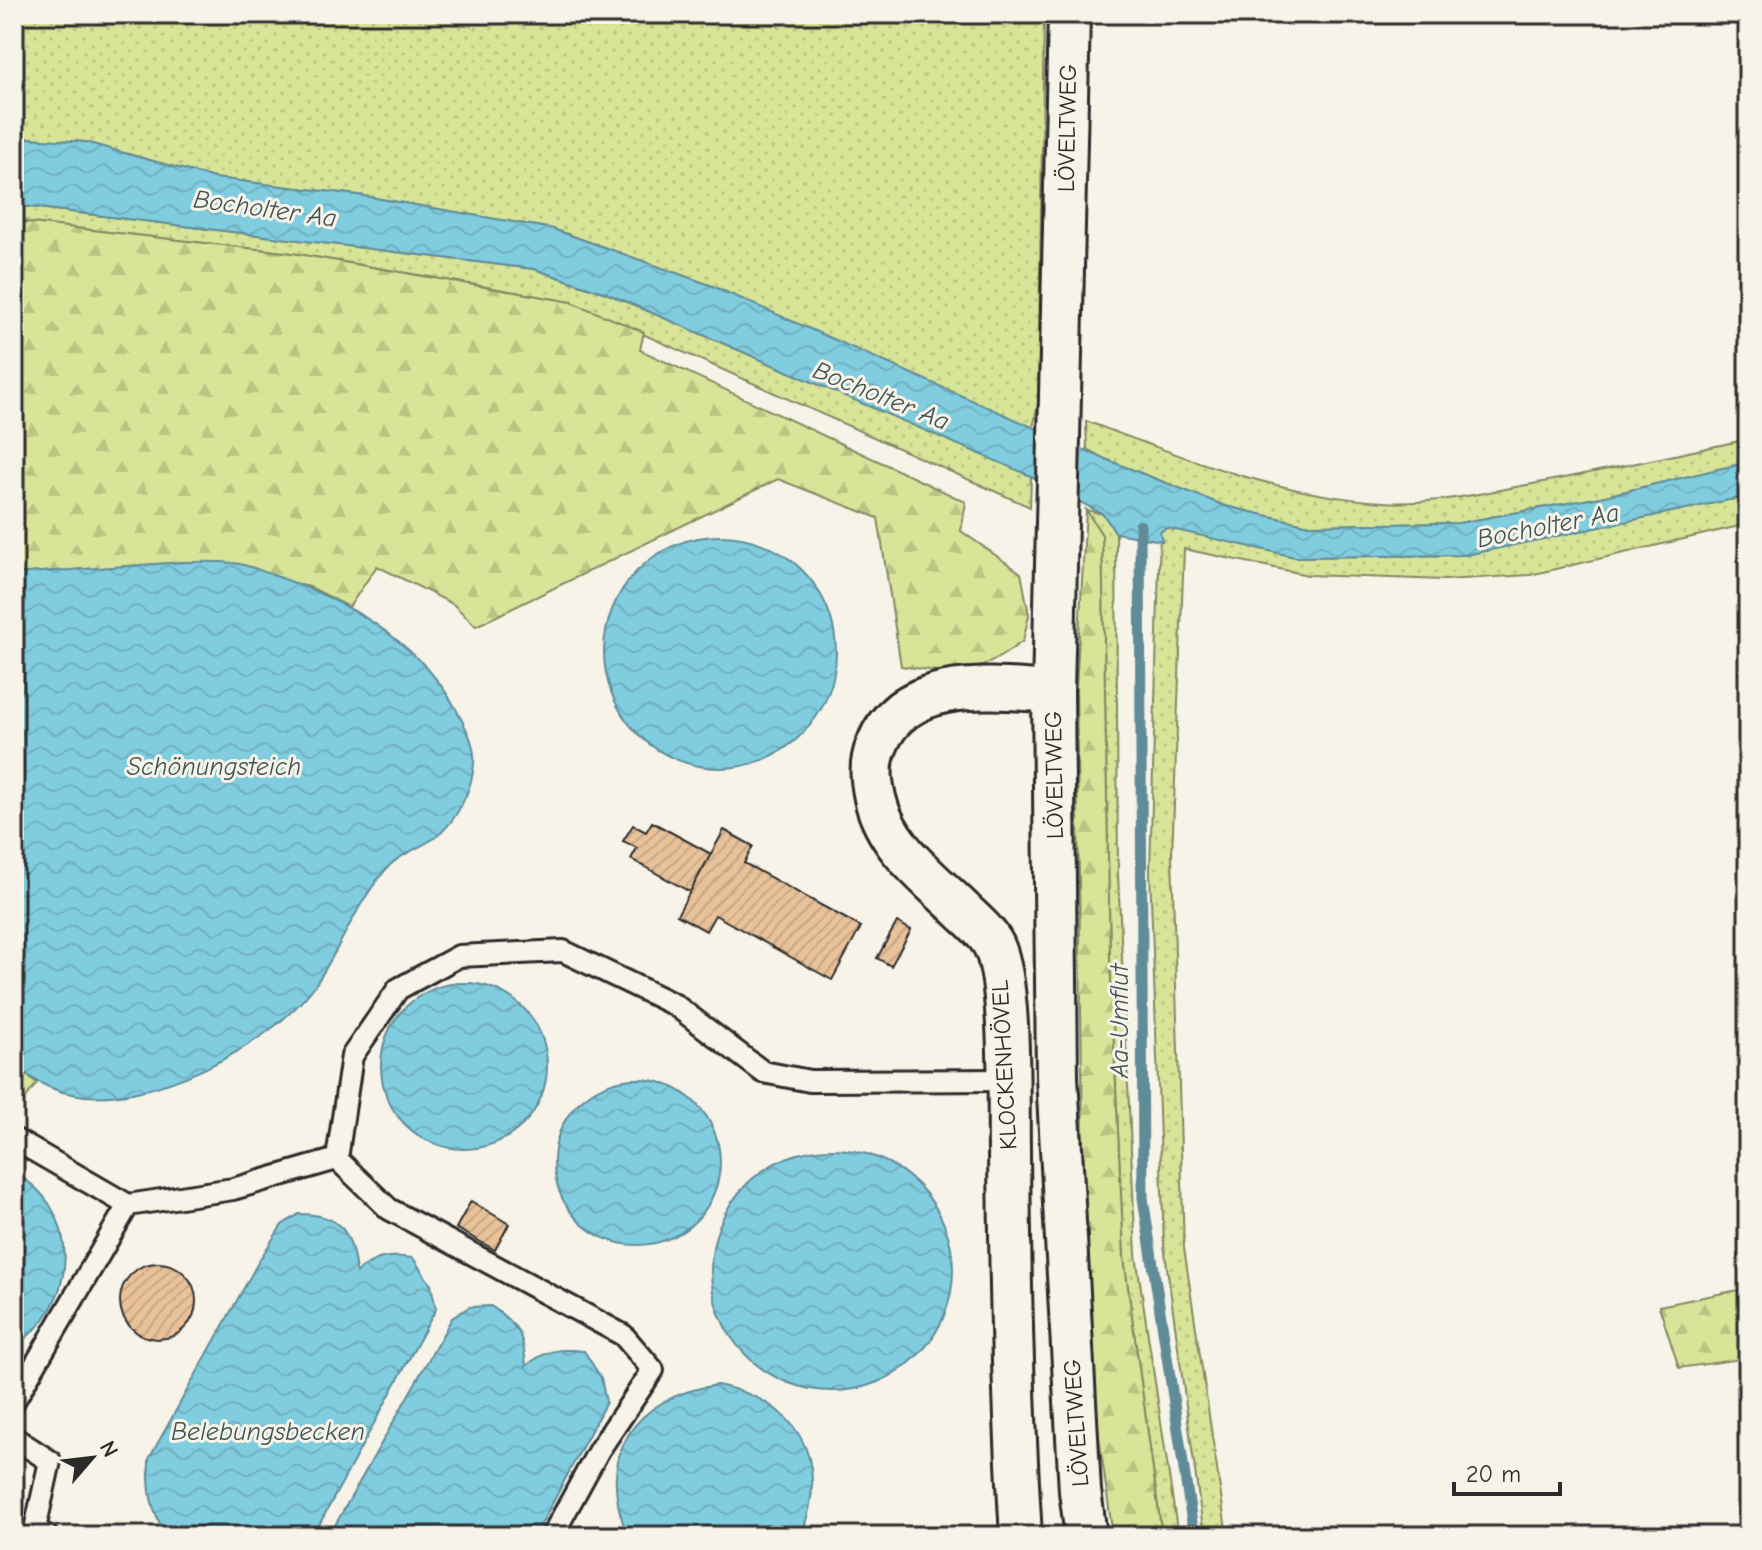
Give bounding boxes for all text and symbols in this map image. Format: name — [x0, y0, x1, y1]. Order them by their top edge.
street label: LÖVELTWEG — [1052, 64, 1082, 192]
water label: Bocholter Aa — [191, 184, 339, 234]
water label: Bocholter Aa — [809, 355, 953, 437]
water label: Bocholter Aa — [1474, 498, 1622, 554]
street label: LÖVELTWEG — [1039, 711, 1069, 839]
water label: Schönungsteich — [127, 752, 301, 782]
water label: Aa-Umflut — [1105, 962, 1135, 1079]
street label: KLOCKENHÖVEL — [986, 979, 1022, 1151]
street label: LÖVELTWEG — [1058, 1358, 1094, 1488]
water label: Belebungsbecken — [171, 1417, 365, 1447]
north arrow — [52, 1418, 132, 1498]
text: N — [94, 1437, 124, 1462]
scale bar — [1454, 1446, 1560, 1496]
text: 20 m — [1466, 1460, 1521, 1488]

